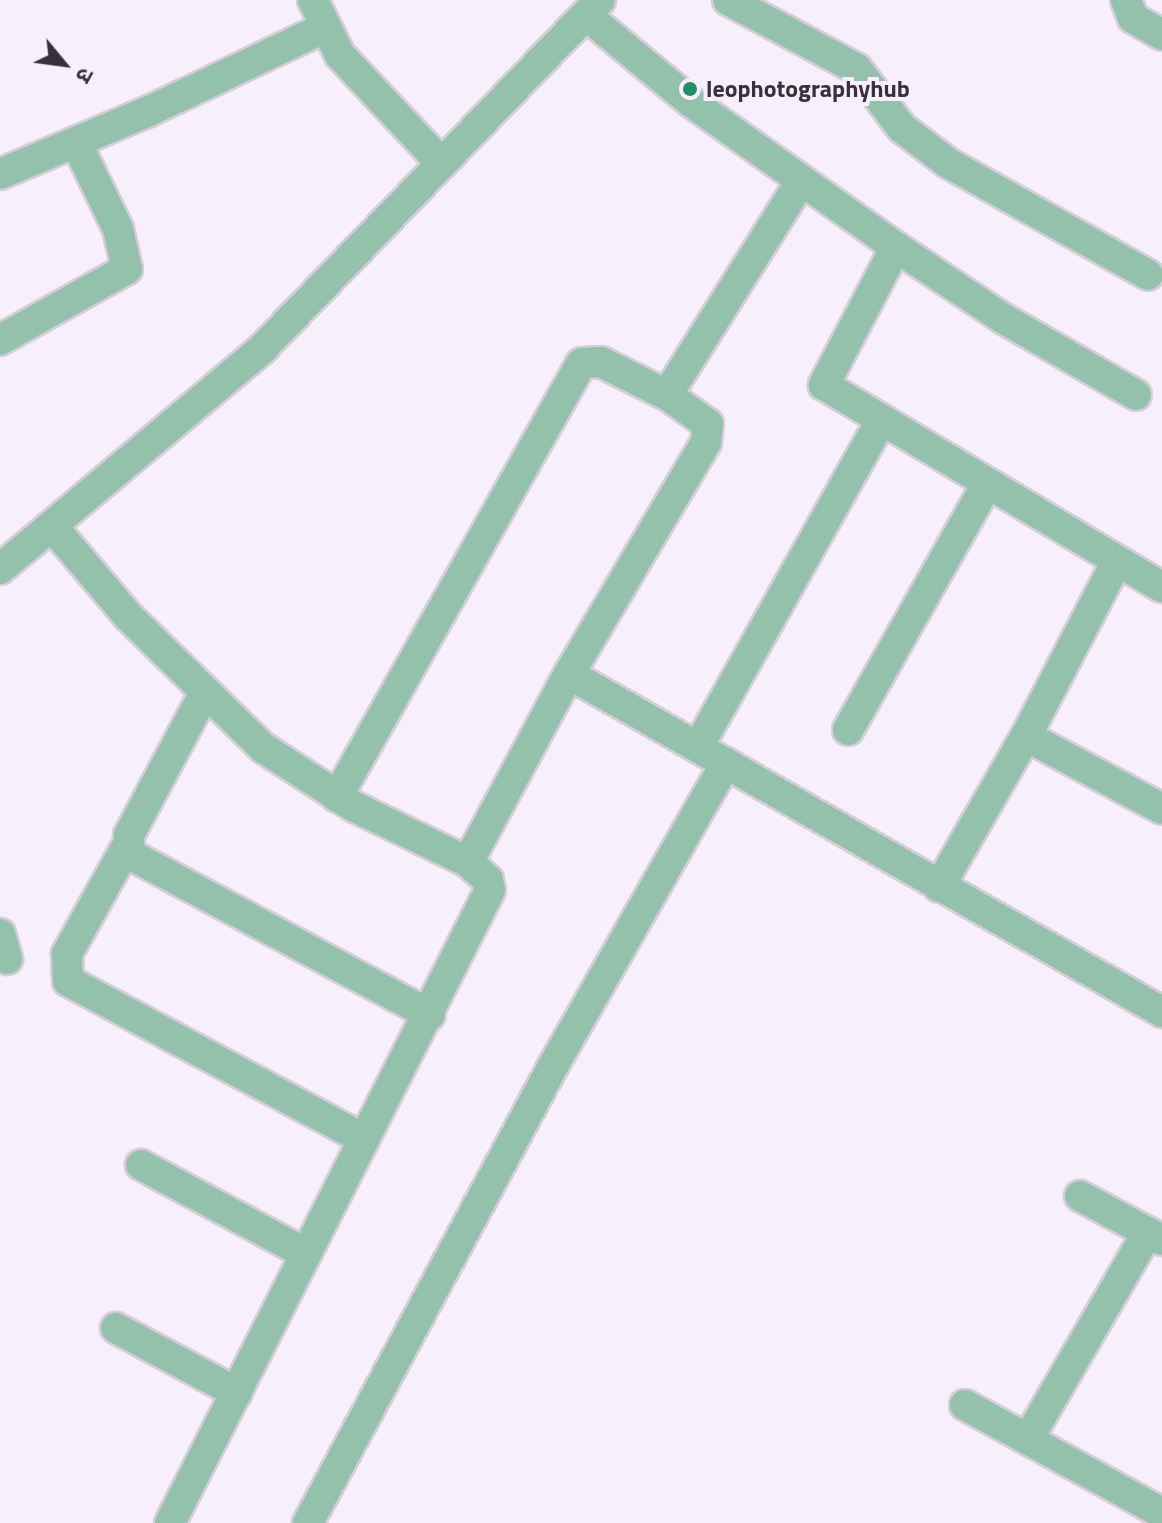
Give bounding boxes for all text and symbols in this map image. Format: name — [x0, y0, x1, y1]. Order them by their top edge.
north arrow — [24, 24, 104, 104]
text: उ — [67, 62, 103, 90]
place label: leophotographyhub — [706, 75, 910, 103]
marker: leophotographyhub — [681, 80, 699, 98]

